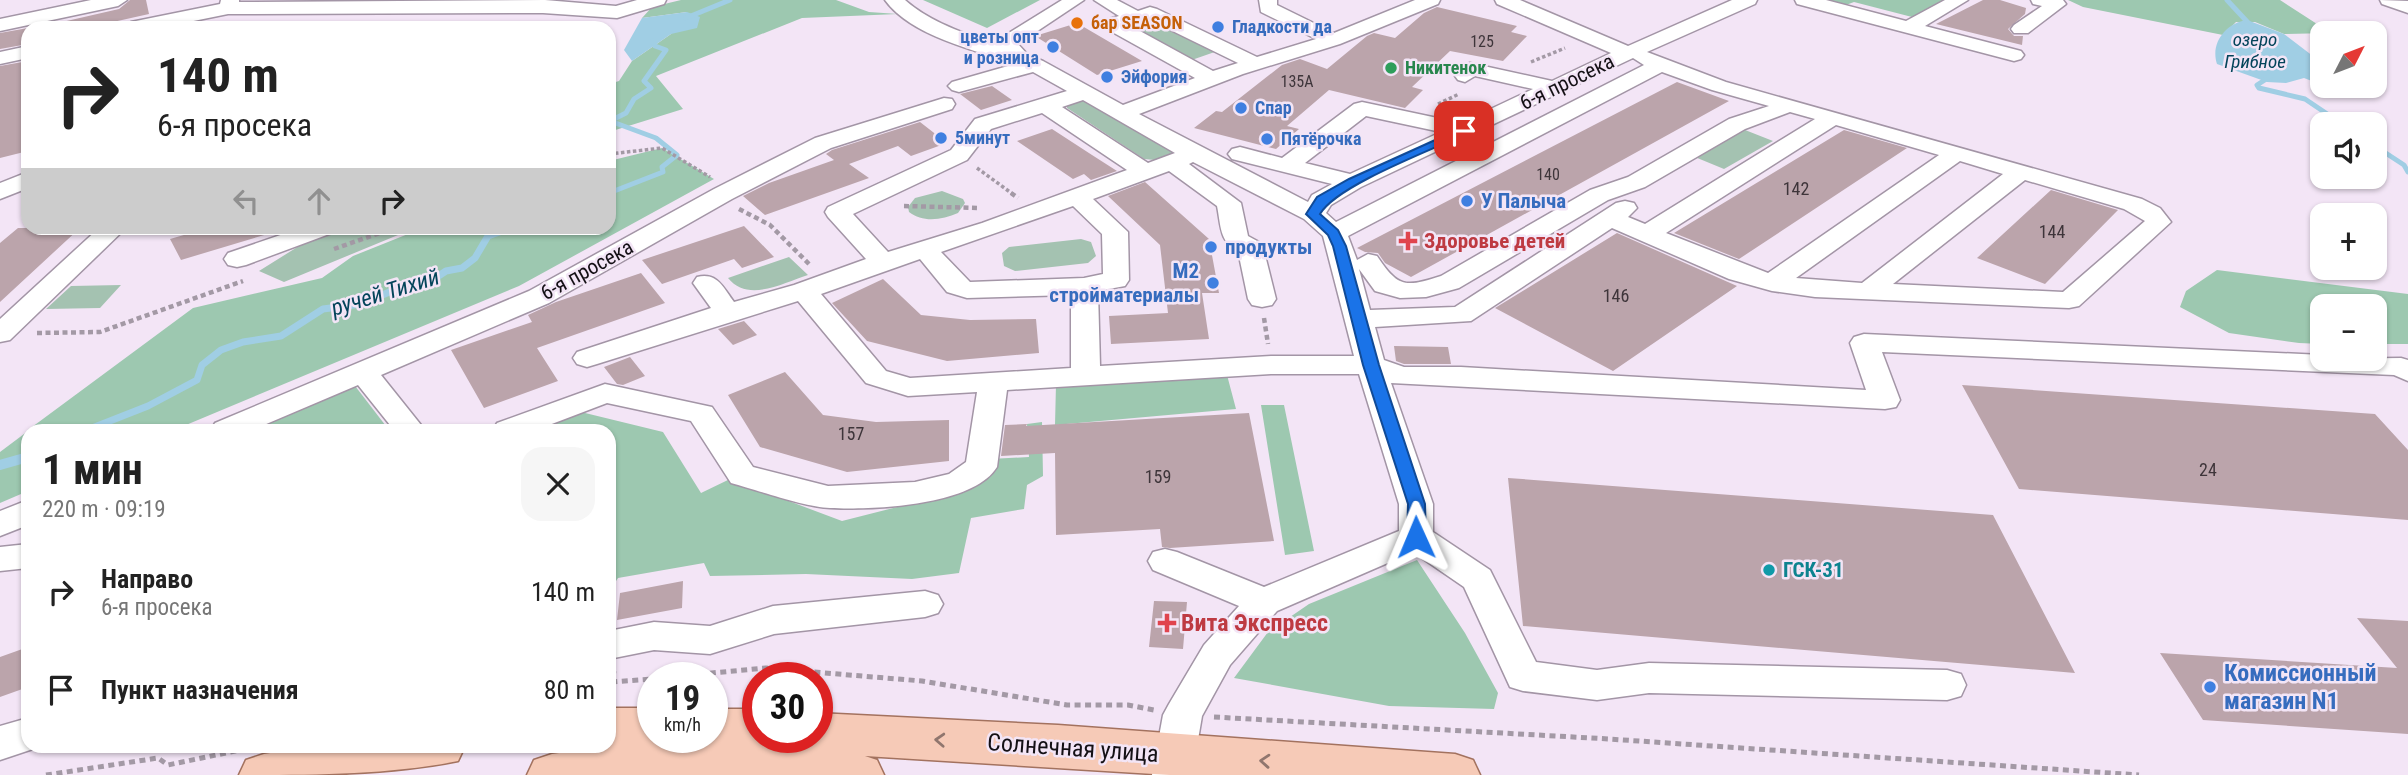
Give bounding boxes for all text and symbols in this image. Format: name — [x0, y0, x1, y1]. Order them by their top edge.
place label: бар SEASON — [1091, 12, 1182, 33]
marker: бар SEASON — [1069, 15, 1085, 31]
place label: Гладкости да — [1232, 16, 1332, 37]
marker: Гладкости да — [1210, 19, 1226, 35]
north arrow — [2310, 21, 2387, 98]
map controls — [2310, 21, 2387, 371]
place label: цветы опт и розница — [960, 26, 1039, 68]
water label: озеро Грибное — [2224, 28, 2286, 73]
house number: 125 — [1470, 32, 1494, 51]
marker: цветы опт и розница — [1045, 39, 1061, 55]
text: 140 m — [157, 47, 279, 104]
icon: right — [42, 49, 133, 140]
street label: 6-я просека — [1516, 49, 1618, 115]
place label: Никитенок — [1405, 57, 1486, 78]
marker: Никитенок — [1383, 60, 1399, 76]
place label: Эйфория — [1121, 66, 1187, 87]
marker: Эйфория — [1099, 69, 1115, 85]
house number: 135А — [1281, 72, 1313, 91]
place label: Спар — [1255, 97, 1292, 118]
marker: Спар — [1233, 100, 1249, 116]
pin — [1434, 101, 1494, 161]
text: 6-я просека — [157, 106, 312, 144]
icon: arrive — [1445, 112, 1483, 150]
button: sound — [2310, 112, 2387, 189]
place label: 5минут — [955, 127, 1010, 148]
place label: Пятёрочка — [1281, 128, 1361, 149]
marker: 5минут — [933, 130, 949, 146]
marker: Пятёрочка — [1259, 131, 1275, 147]
house number: 140 — [1536, 165, 1560, 184]
house number: 142 — [1783, 178, 1809, 199]
icon: left — [227, 182, 265, 220]
icon: ahead — [300, 182, 338, 220]
icon: right — [373, 182, 411, 220]
place label: У Палыча — [1481, 189, 1566, 213]
marker: У Палыча — [1459, 193, 1475, 209]
button: + — [2310, 203, 2387, 280]
house number: 144 — [2039, 221, 2065, 242]
place label: Здоровье детей — [1424, 229, 1565, 253]
marker: Здоровье детей — [1398, 231, 1418, 251]
street label: 6-я просека — [537, 235, 637, 305]
place label: продукты — [1225, 235, 1312, 259]
marker: продукты — [1203, 239, 1219, 255]
place label: М2 стройматериалы — [1049, 259, 1199, 307]
water label: ручей Тихий — [327, 263, 443, 322]
marker: М2 стройматериалы — [1205, 275, 1221, 291]
house number: 146 — [1603, 285, 1629, 306]
button: − — [2310, 294, 2387, 371]
house number: 157 — [838, 423, 864, 444]
text: 1 мин — [42, 445, 143, 494]
button: close — [521, 447, 595, 521]
house number: 24 — [2199, 459, 2217, 480]
house number: 159 — [1145, 466, 1171, 487]
text: 220 m · 09:19 — [42, 496, 166, 523]
position arrow — [1379, 500, 1453, 574]
place label: ГСК-31 — [1783, 558, 1844, 582]
marker: ГСК-31 — [1761, 562, 1777, 578]
text: Направо — [101, 564, 193, 594]
icon: right — [42, 573, 80, 611]
text: 140 m — [531, 577, 595, 607]
text: 6-я просека — [101, 594, 213, 621]
place label: Вита Экспресс — [1181, 609, 1328, 637]
marker: Вита Экспресс — [1159, 615, 1175, 631]
place label: Комиссионный магазин N1 — [2224, 659, 2377, 715]
speed limit sign: 30 — [742, 662, 833, 753]
icon: arrive — [42, 671, 80, 709]
text: Пункт назначения — [101, 675, 299, 705]
text: 80 m — [544, 675, 595, 705]
text: 19 — [665, 678, 700, 719]
marker: Комиссионный магазин N1 — [2202, 679, 2218, 695]
text: km/h — [664, 714, 701, 735]
street label: Солнечная улица — [986, 728, 1160, 768]
one-way arrow — [934, 732, 945, 747]
one-way arrow — [1259, 754, 1270, 769]

